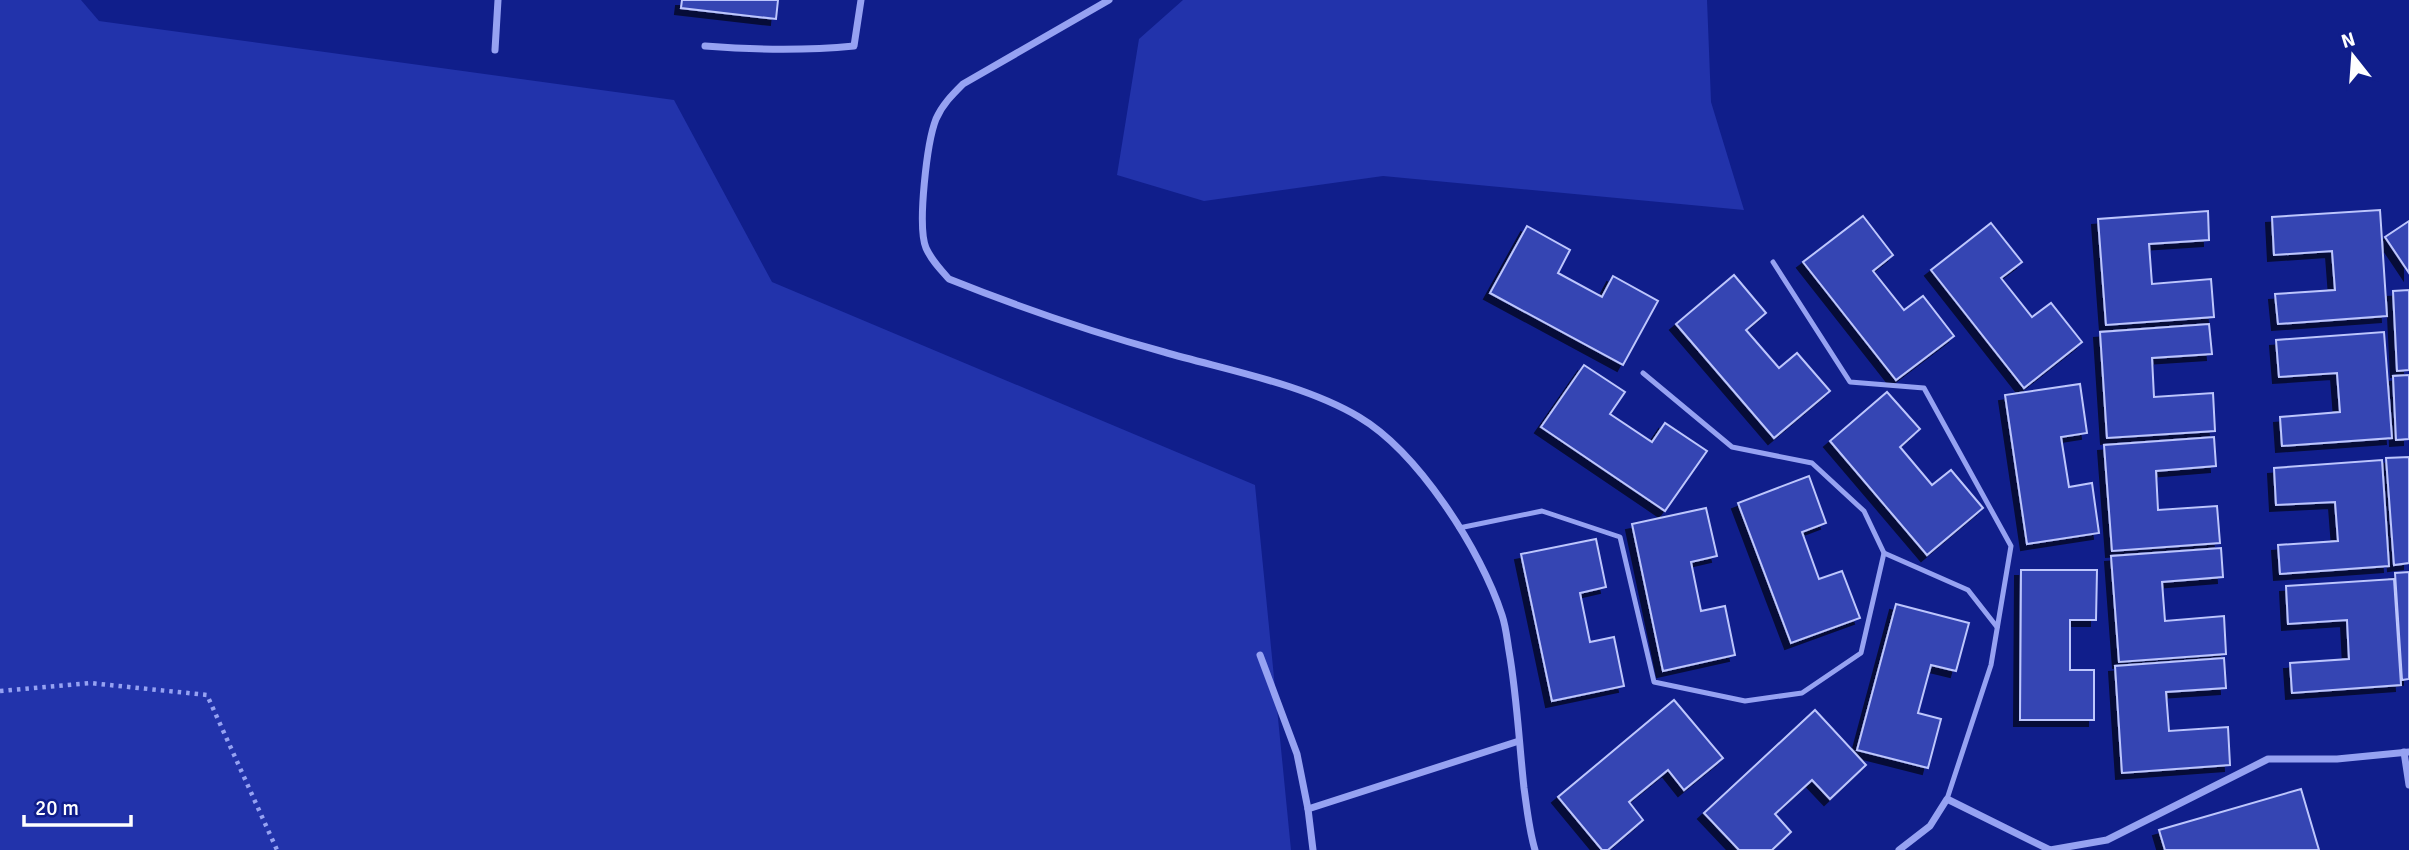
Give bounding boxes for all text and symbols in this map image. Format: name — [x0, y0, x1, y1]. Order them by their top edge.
north arrow — [2318, 21, 2388, 91]
text: N — [2338, 27, 2358, 54]
scale bar — [24, 784, 131, 828]
text: 20 m — [35, 795, 79, 821]

